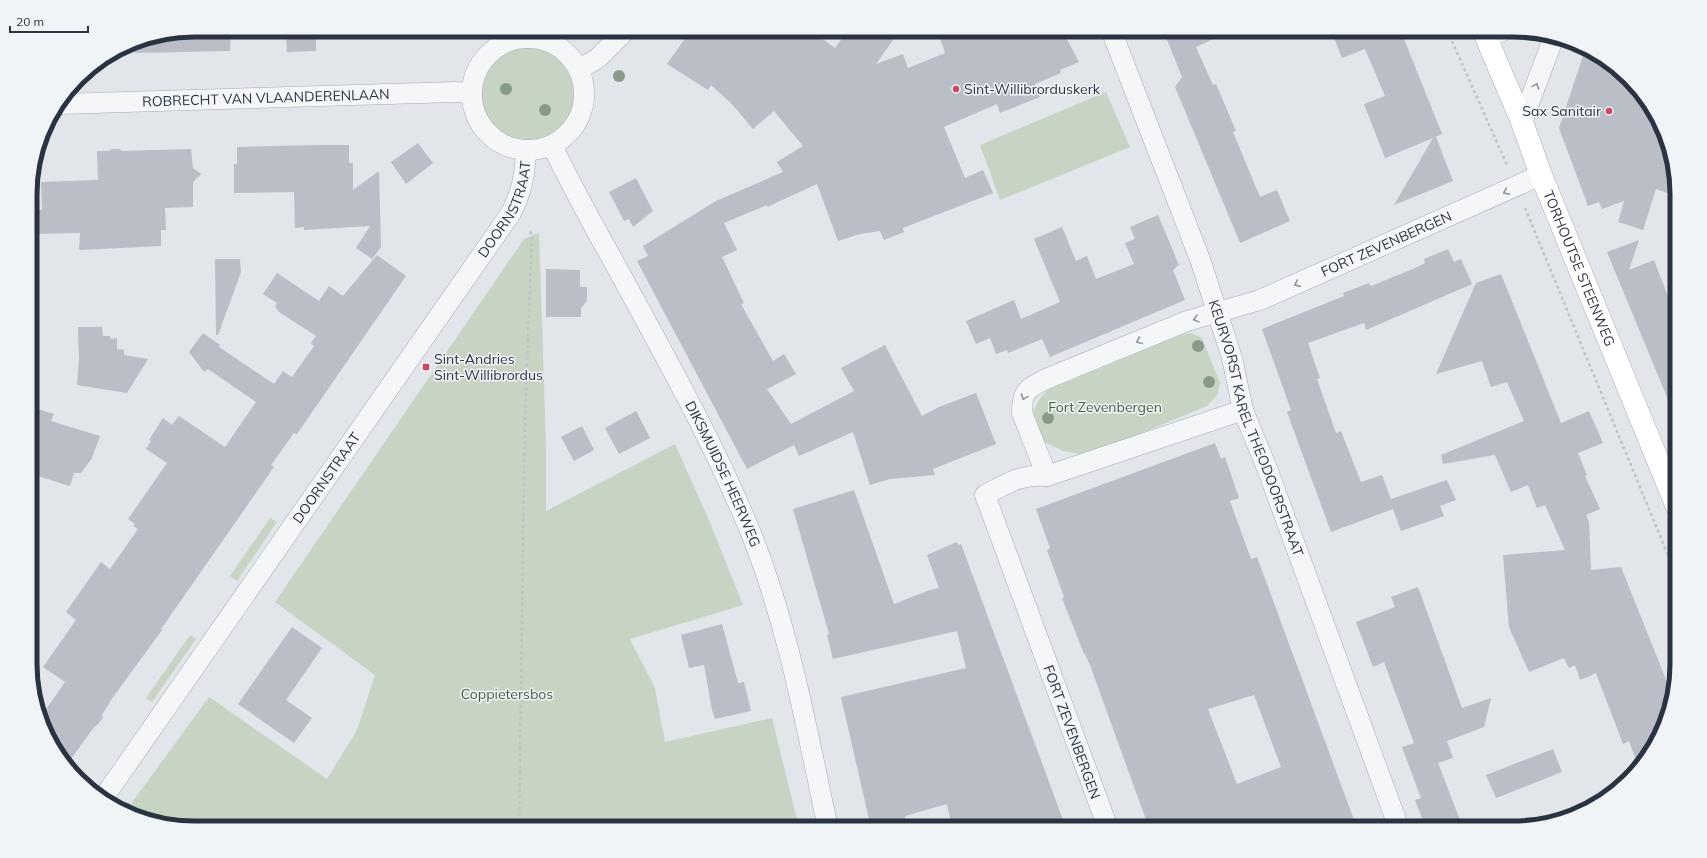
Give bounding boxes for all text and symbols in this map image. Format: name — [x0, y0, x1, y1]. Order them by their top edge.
scale bar — [10, 8, 88, 34]
text: 20 m — [16, 14, 44, 29]
place label: Sint-Willibrorduskerk — [964, 80, 1101, 98]
one-way arrow — [1531, 82, 1539, 89]
marker: Sint-Willibrorduskerk — [951, 84, 961, 94]
street label: ROBRECHT VAN VLAANDERENLAAN — [142, 85, 390, 110]
place label: Sax Sanitair — [1522, 102, 1602, 120]
marker: Sax Sanitair — [1604, 106, 1614, 116]
street label: DOORNSTRAAT — [474, 159, 534, 261]
one-way arrow — [1502, 187, 1510, 195]
street label: TORHOUTSE STEENWEG — [1539, 188, 1619, 349]
street label: FORT ZEVENBERGEN — [1318, 207, 1454, 281]
one-way arrow — [1294, 279, 1302, 287]
street label: KEURVORST KAREL THEODOORSTRAAT — [1205, 297, 1308, 559]
one-way arrow — [1193, 314, 1200, 323]
one-way arrow — [1135, 337, 1142, 345]
place label: Sint-Andries Sint-Willibrordus — [434, 350, 543, 384]
marker: Sint-Andries Sint-Willibrordus — [421, 362, 431, 372]
one-way arrow — [1021, 394, 1029, 401]
street label: DIKSMUIDSE HEERWEG — [681, 398, 765, 550]
park label: Fort Zevenbergen — [1048, 398, 1162, 416]
street label: DOORNSTRAAT — [289, 428, 365, 527]
street label: FORT ZEVENBERGEN — [1039, 663, 1105, 801]
park label: Coppietersbos — [461, 685, 553, 703]

